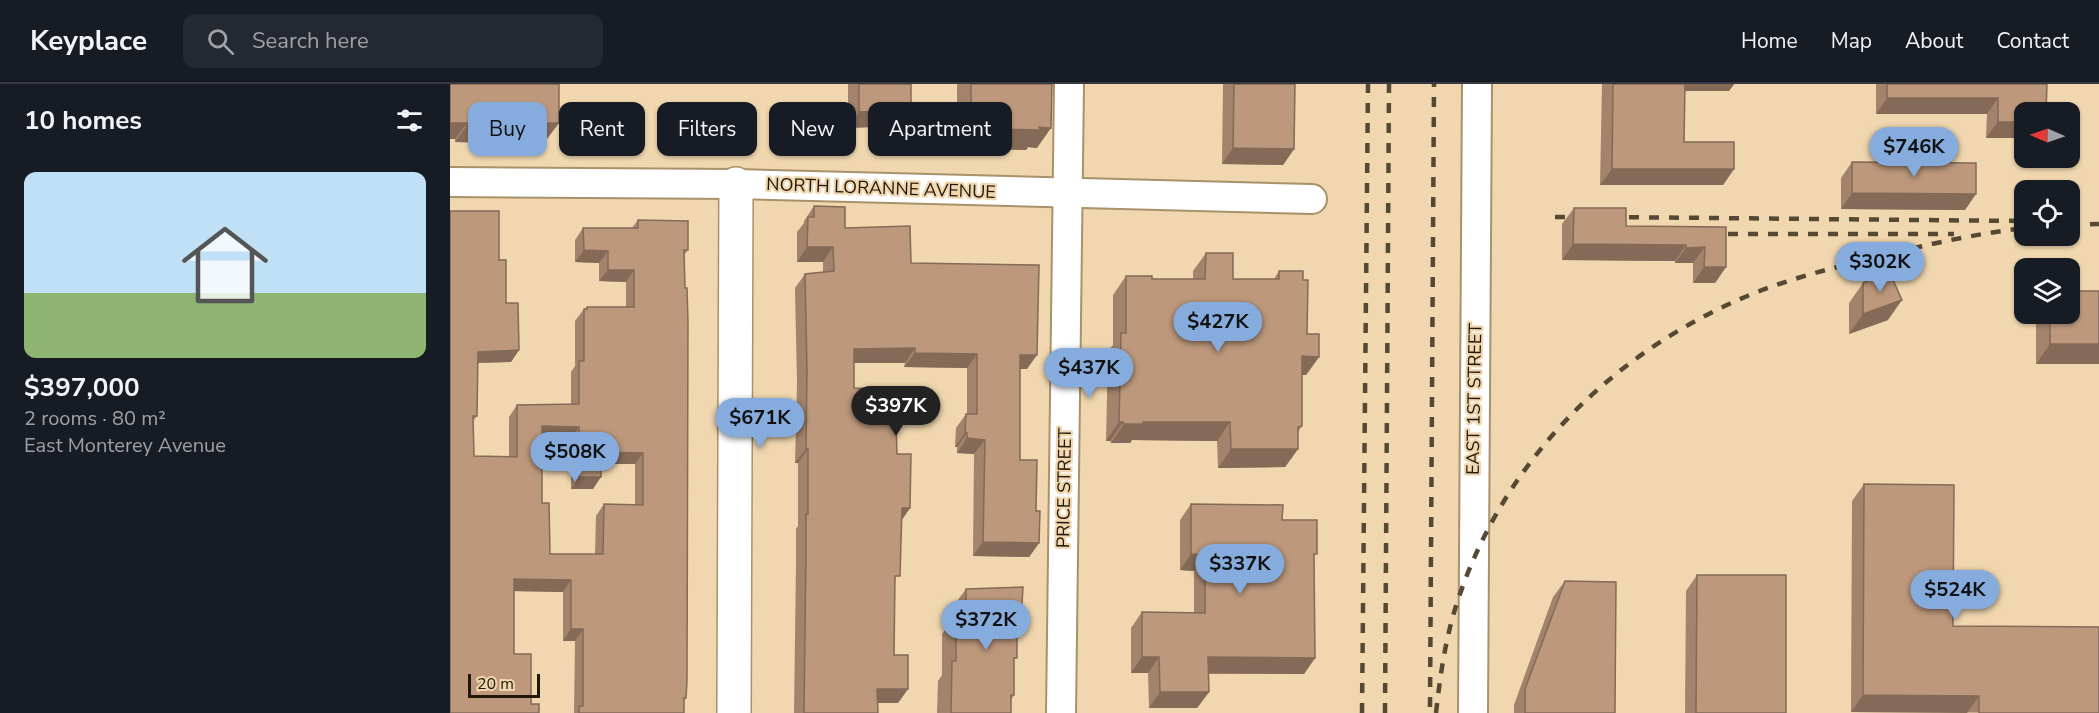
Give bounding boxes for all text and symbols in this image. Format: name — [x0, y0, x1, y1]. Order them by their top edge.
search box — [183, 14, 603, 68]
text: Keyplace — [30, 22, 147, 60]
icon: search — [204, 25, 237, 58]
text: Search here — [252, 26, 369, 56]
text: Home — [1741, 27, 1798, 55]
text: Map — [1831, 27, 1872, 55]
text: About — [1905, 27, 1963, 55]
text: Contact — [1996, 27, 2069, 55]
chip: Buy — [468, 102, 547, 156]
chip: Rent — [559, 102, 645, 156]
chip: Filters — [657, 102, 757, 156]
chip: New — [769, 102, 856, 156]
chip: Apartment — [868, 102, 1012, 156]
north arrow — [2014, 102, 2080, 168]
map controls — [2014, 102, 2080, 324]
text: 10 homes — [24, 103, 142, 138]
icon: filters — [393, 104, 426, 137]
pin: $746K — [1872, 127, 1956, 178]
text: $746K — [1883, 133, 1945, 160]
street label: NORTH LORANNE AVENUE — [766, 172, 996, 204]
button: locate — [2014, 180, 2080, 246]
icon: home — [171, 211, 279, 319]
pin: $302K — [1838, 242, 1922, 293]
text: $302K — [1849, 248, 1911, 275]
button: layers — [2014, 258, 2080, 324]
pin: $427K — [1176, 302, 1260, 353]
text: $427K — [1187, 308, 1249, 335]
street label: EAST 1ST STREET — [1461, 323, 1487, 475]
pin: $437K — [1047, 348, 1131, 399]
text: $437K — [1058, 354, 1120, 381]
text: $397,000 — [24, 370, 140, 405]
pin: $397K — [854, 386, 938, 437]
text: $397K — [865, 392, 927, 419]
pin: $671K — [718, 398, 802, 449]
text: $671K — [729, 404, 791, 431]
text: 2 rooms · 80 m² — [24, 405, 166, 432]
street label: PRICE STREET — [1051, 427, 1077, 548]
text: East Monterey Avenue — [24, 432, 226, 459]
pin: $508K — [533, 432, 617, 483]
text: $508K — [544, 438, 606, 465]
pin: $337K — [1198, 544, 1282, 595]
text: $337K — [1209, 550, 1271, 577]
pin: $524K — [1913, 570, 1997, 621]
text: $524K — [1924, 576, 1986, 603]
pin: $372K — [944, 600, 1028, 651]
text: $372K — [955, 606, 1017, 633]
scale bar — [468, 671, 540, 698]
text: 20 m — [477, 673, 514, 695]

